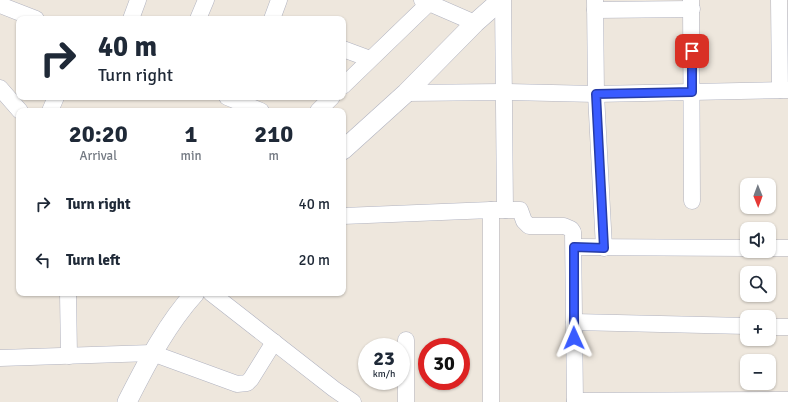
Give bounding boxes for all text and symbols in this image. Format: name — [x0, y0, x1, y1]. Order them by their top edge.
text: 40 m — [98, 30, 157, 64]
icon: right — [32, 32, 84, 84]
pin — [675, 34, 709, 68]
icon: arrive — [681, 40, 703, 62]
text: Turn right — [98, 64, 173, 86]
text: 20:20 — [69, 119, 128, 149]
text: 1 — [185, 119, 197, 149]
text: 210 — [254, 119, 293, 149]
text: Arrival — [80, 148, 117, 164]
text: min — [181, 148, 202, 164]
text: m — [269, 148, 279, 164]
north arrow — [740, 178, 776, 214]
map controls — [740, 178, 776, 390]
icon: right — [32, 193, 54, 215]
text: Turn right — [66, 195, 131, 213]
text: 40 m — [299, 195, 330, 213]
button: sound — [740, 222, 776, 258]
icon: left — [32, 249, 54, 271]
text: Turn left — [66, 251, 120, 269]
text: 20 m — [299, 251, 330, 269]
button: search — [740, 266, 776, 302]
button: + — [740, 310, 776, 346]
position arrow — [553, 317, 595, 359]
speed limit sign: 30 — [418, 338, 470, 390]
text: 23 — [373, 346, 395, 371]
button: − — [740, 354, 776, 390]
text: km/h — [373, 368, 395, 380]

